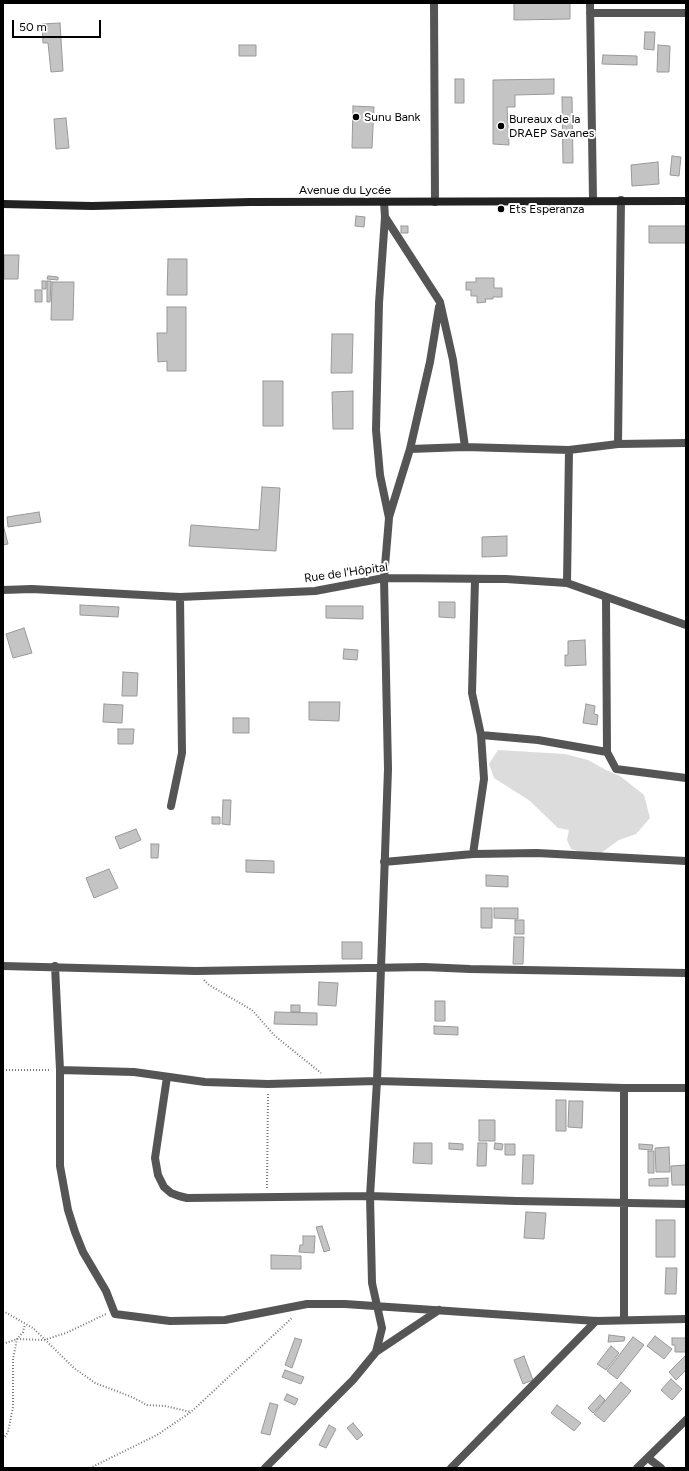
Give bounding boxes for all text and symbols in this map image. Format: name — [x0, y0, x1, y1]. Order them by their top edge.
scale bar — [14, 12, 103, 38]
text: 50 m — [19, 20, 47, 34]
place label: Sunu Bank — [364, 110, 420, 124]
marker: Sunu Bank — [351, 112, 361, 122]
place label: Bureaux de la DRAEP Savanes — [509, 112, 594, 140]
marker: Bureaux de la DRAEP Savanes — [496, 121, 506, 131]
street label: Avenue du Lycée — [299, 183, 391, 197]
place label: Ets Esperanza — [509, 202, 584, 216]
marker: Ets Esperanza — [496, 204, 506, 214]
street label: Rue de l'Hôpital — [303, 560, 389, 586]

